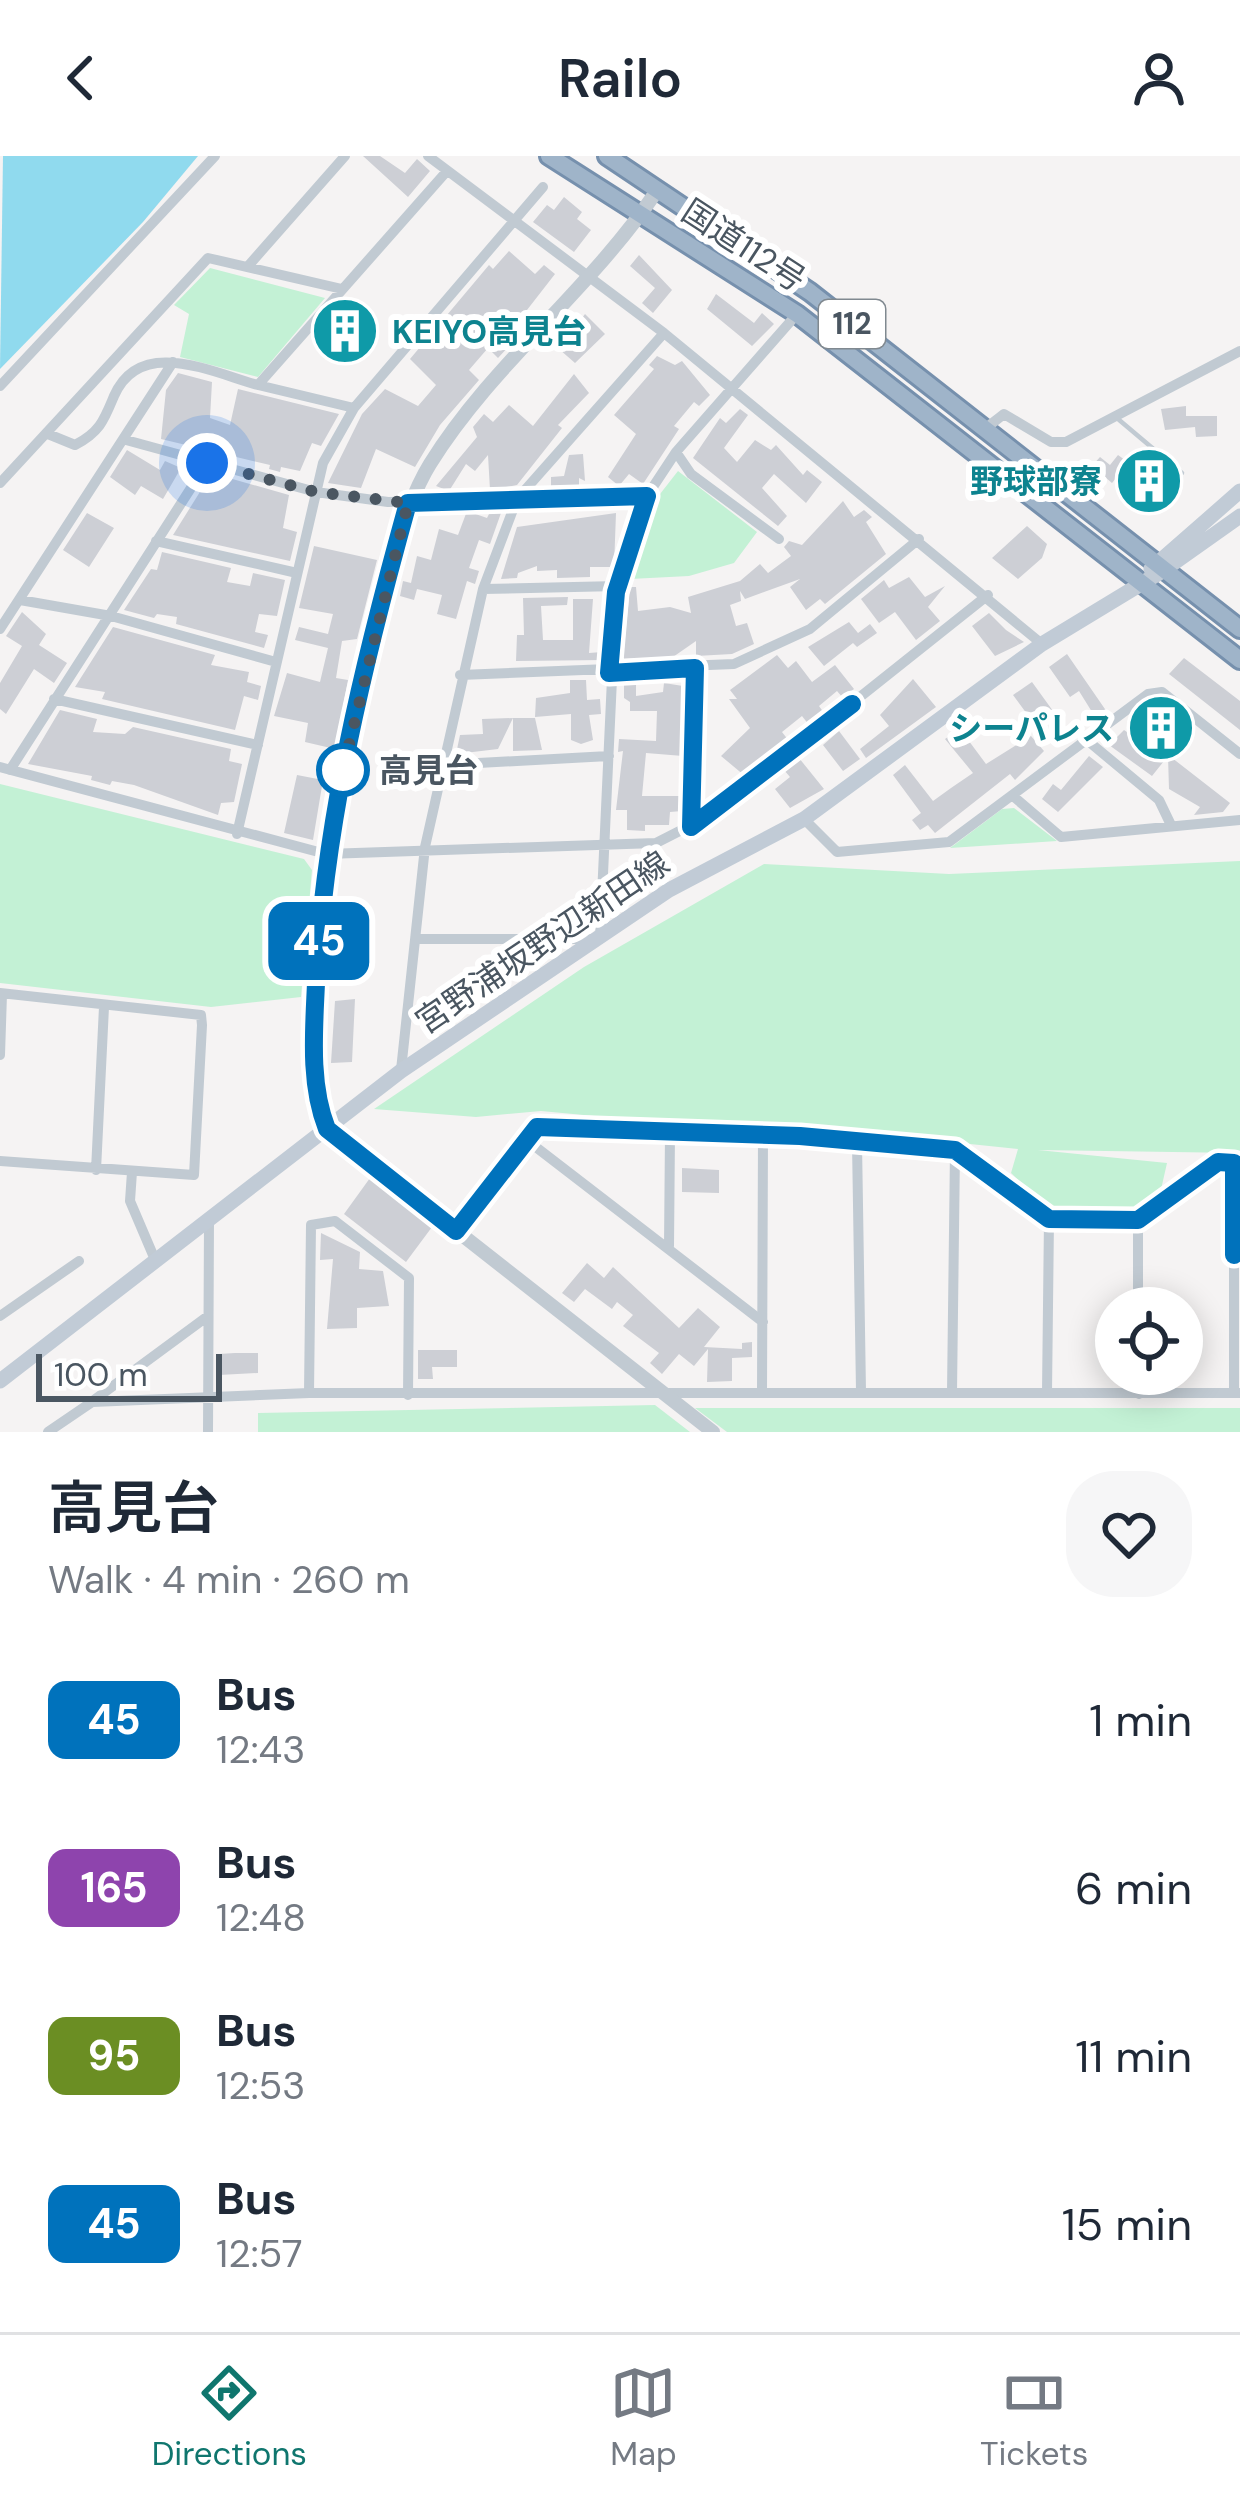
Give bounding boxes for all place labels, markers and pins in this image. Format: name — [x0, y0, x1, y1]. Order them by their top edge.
building icon: KEIYO高見台 — [310, 296, 380, 366]
place label: KEIYO高見台 — [392, 310, 586, 353]
building icon: 野球部寮 — [1114, 446, 1184, 516]
place label: 野球部寮 — [970, 460, 1102, 503]
building icon: シーパレス — [1126, 693, 1196, 763]
place label: シーパレス — [949, 707, 1114, 750]
marker: 高見台 — [318, 745, 368, 795]
place label: 高見台 — [379, 749, 478, 792]

